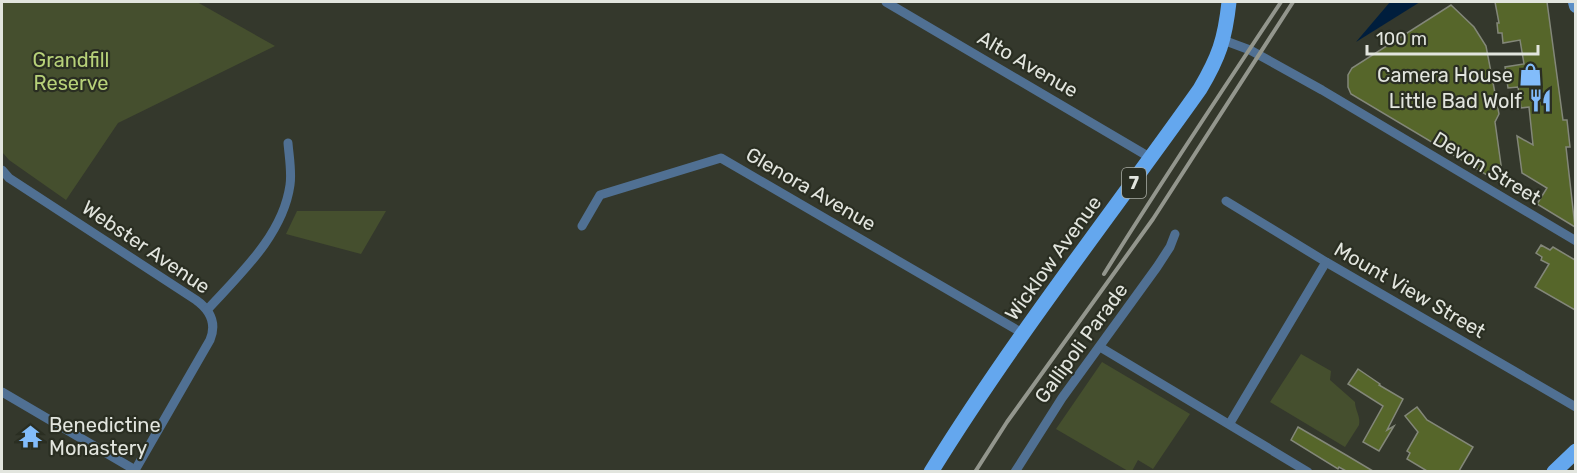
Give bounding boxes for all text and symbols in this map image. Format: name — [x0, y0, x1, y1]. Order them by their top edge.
scale bar — [1367, 18, 1538, 56]
street label: Alto Avenue — [974, 26, 1082, 102]
text: 100 m — [1376, 28, 1427, 50]
park label: Grandfill Reserve — [33, 48, 109, 95]
shop icon: Camera House — [1518, 62, 1544, 88]
place label: Camera House — [1377, 63, 1513, 87]
restaurant icon: Little Bad Wolf — [1527, 88, 1553, 114]
place label: Little Bad Wolf — [1389, 89, 1522, 113]
street label: Devon Street — [1429, 126, 1545, 210]
street label: Glenora Avenue — [742, 142, 880, 236]
road number: 7 — [1122, 168, 1146, 198]
street label: Wicklow Avenue — [1000, 191, 1106, 325]
street label: Webster Avenue — [77, 195, 215, 299]
street label: Mount View Street — [1330, 237, 1490, 343]
street label: Gallipoli Parade — [1029, 278, 1133, 408]
place label: Benedictine Monastery — [49, 413, 161, 460]
temple icon: Benedictine Monastery — [18, 424, 44, 450]

